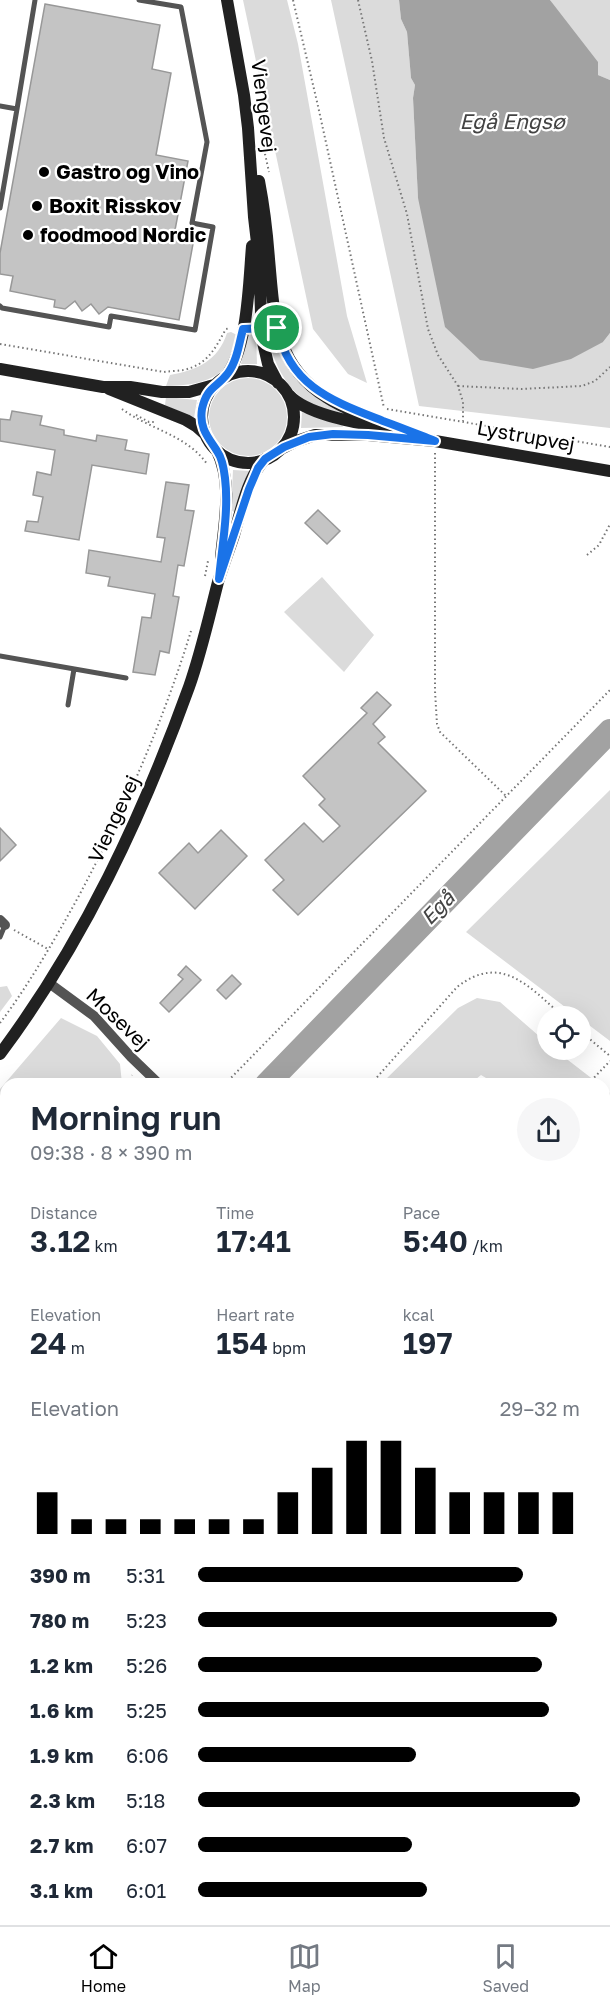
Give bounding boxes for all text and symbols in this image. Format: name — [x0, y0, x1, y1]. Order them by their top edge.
street label: Viengevej — [247, 58, 283, 154]
water label: Egå Engsø — [460, 108, 566, 134]
place label: Gastro og Vino — [56, 159, 199, 183]
marker: Gastro og Vino — [37, 165, 51, 179]
place label: Boxit Risskov — [49, 193, 181, 217]
marker: Boxit Risskov — [30, 199, 44, 213]
place label: foodmood Nordic — [40, 222, 206, 246]
marker: foodmood Nordic — [21, 228, 35, 242]
pin — [251, 302, 302, 353]
icon: arrive — [260, 311, 293, 344]
street label: Lystrupvej — [475, 415, 577, 455]
street label: Viengevej — [82, 771, 144, 866]
water label: Egå — [415, 884, 460, 930]
street label: Mosevej — [82, 982, 155, 1054]
map controls — [537, 1006, 591, 1060]
button: locate — [537, 1006, 591, 1060]
text: Morning run — [30, 1098, 222, 1137]
button: share — [517, 1098, 580, 1161]
text: 09:38 · 8 × 390 m — [30, 1140, 193, 1164]
text: Distance — [30, 1203, 97, 1223]
text: Time — [216, 1203, 254, 1223]
text: Pace — [403, 1203, 440, 1223]
text: 3.12 — [30, 1223, 91, 1259]
text: 17:41 — [216, 1223, 291, 1259]
text: 5:40 — [403, 1223, 468, 1259]
text: km — [91, 1236, 118, 1256]
text: /km — [468, 1236, 503, 1256]
text: Elevation — [30, 1305, 101, 1325]
text: Heart rate — [216, 1305, 294, 1325]
text: kcal — [403, 1305, 434, 1325]
text: 24 — [30, 1325, 67, 1361]
text: 154 — [216, 1325, 268, 1361]
text: 197 — [403, 1325, 453, 1361]
text: m — [67, 1338, 85, 1358]
text: bpm — [268, 1338, 306, 1358]
text: Elevation — [30, 1396, 119, 1420]
text: 29–32 m — [500, 1396, 580, 1420]
text: 390 m — [30, 1563, 90, 1587]
text: 5:31 — [126, 1563, 165, 1587]
text: 780 m — [30, 1608, 89, 1632]
text: 5:23 — [126, 1608, 167, 1632]
text: 1.2 km — [30, 1653, 93, 1677]
text: 5:26 — [126, 1653, 167, 1677]
text: 1.6 km — [30, 1698, 94, 1722]
text: 5:25 — [126, 1698, 167, 1722]
text: 1.9 km — [30, 1743, 94, 1767]
text: 6:06 — [126, 1743, 169, 1767]
text: 2.3 km — [30, 1788, 95, 1812]
text: 5:18 — [126, 1788, 166, 1812]
text: 2.7 km — [30, 1833, 94, 1857]
text: 6:07 — [126, 1833, 167, 1857]
text: 3.1 km — [30, 1878, 93, 1902]
text: 6:01 — [126, 1878, 166, 1902]
tab: Home — [81, 1940, 126, 1996]
tab: Map — [288, 1940, 321, 1996]
tab: Saved — [482, 1940, 529, 1996]

